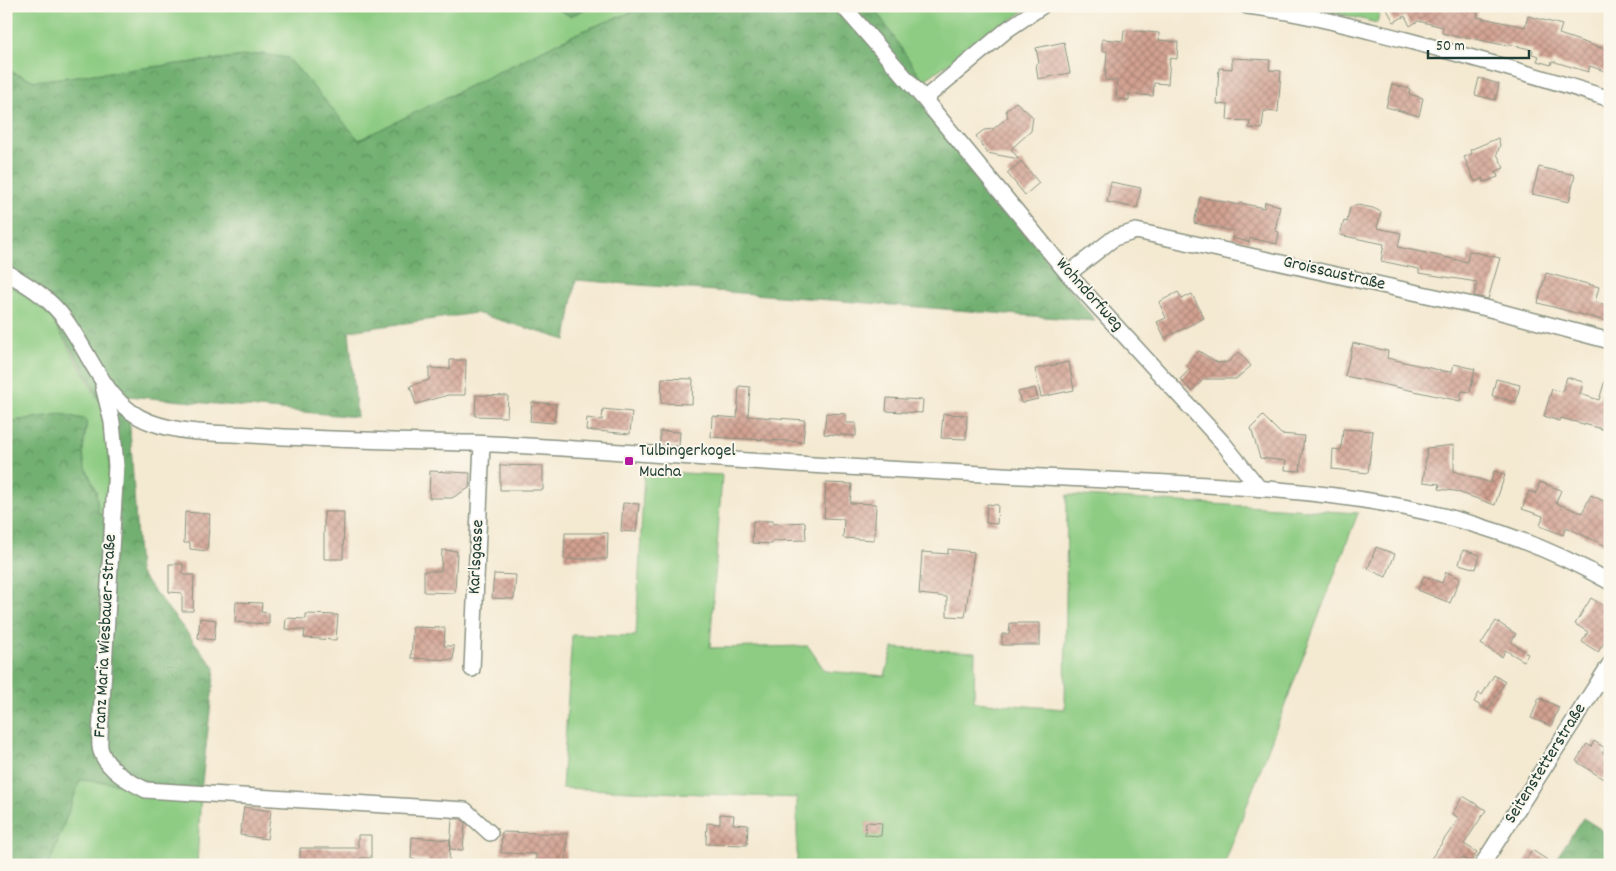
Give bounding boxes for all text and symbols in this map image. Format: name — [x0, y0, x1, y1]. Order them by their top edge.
scale bar — [1428, 28, 1530, 60]
text: 50 m — [1436, 36, 1465, 58]
street label: Groissaustraße — [1280, 250, 1388, 298]
street label: Wohndorfweg — [1049, 253, 1129, 338]
place label: Tulbingerkogel Mucha — [639, 439, 736, 485]
marker: Tulbingerkogel Mucha — [623, 455, 635, 467]
street label: Karlsgasse — [463, 519, 491, 595]
street label: Franz Maria Wiesbauer-Straße — [88, 533, 124, 739]
street label: Seitenstetterstraße — [1499, 699, 1593, 829]

